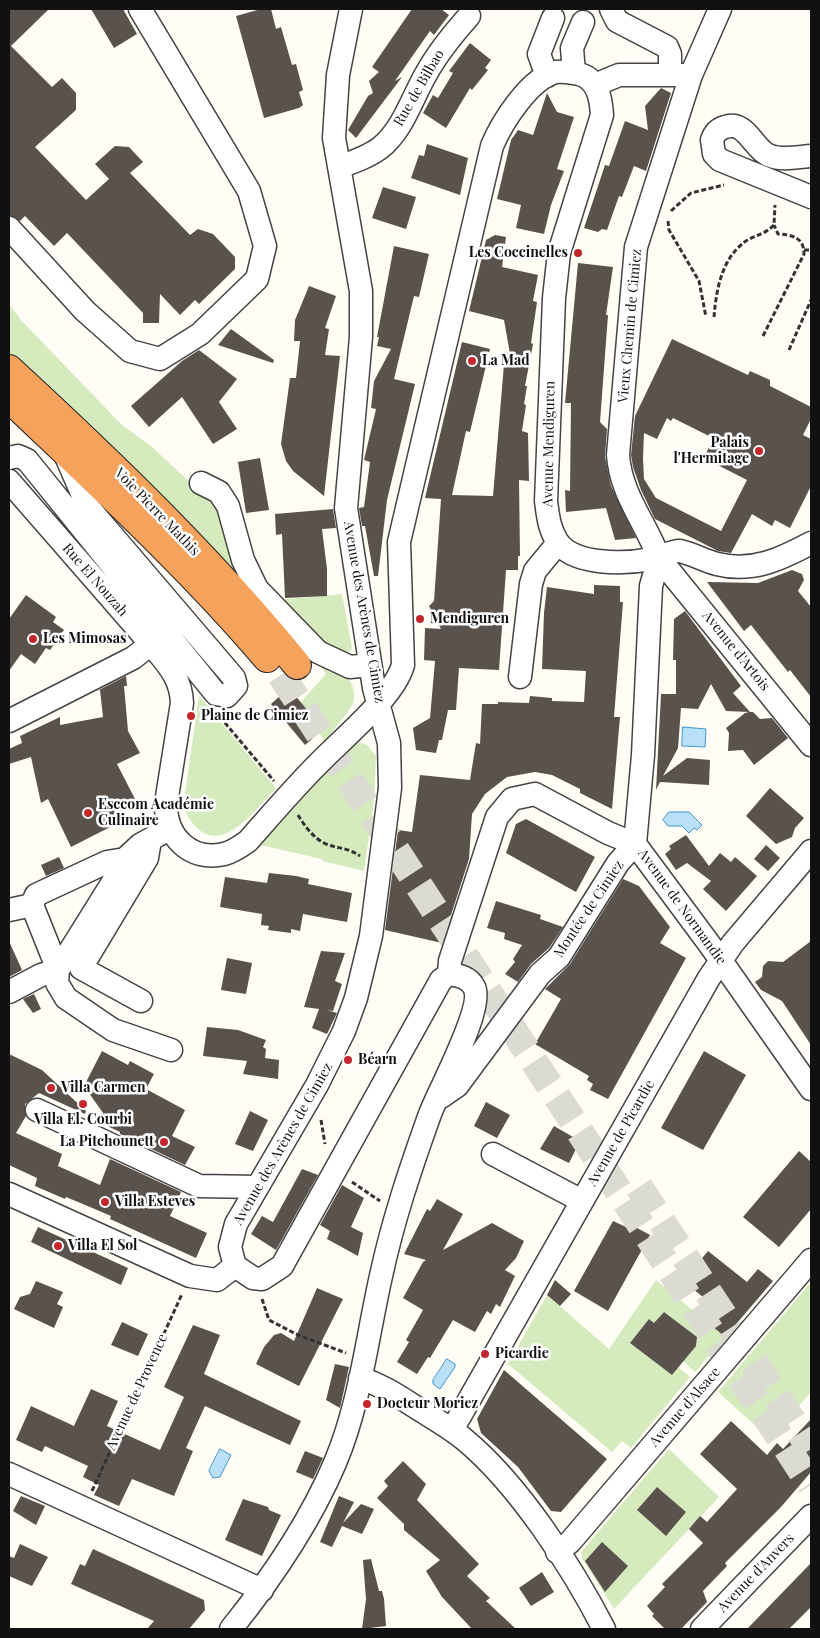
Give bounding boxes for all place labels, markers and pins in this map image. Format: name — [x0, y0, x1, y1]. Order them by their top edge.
place label: Les Coccinelles — [469, 245, 568, 261]
marker: Les Coccinelles — [572, 247, 584, 259]
place label: La Mad — [482, 353, 530, 369]
marker: La Mad — [466, 355, 478, 367]
place label: Palais l'Hermitage — [673, 435, 749, 468]
marker: Palais l'Hermitage — [753, 445, 765, 457]
place label: Mendiguren — [430, 611, 509, 627]
marker: Mendiguren — [414, 613, 426, 625]
place label: Les Mimosas — [43, 631, 126, 647]
marker: Les Mimosas — [27, 633, 39, 645]
place label: Plaine de Cimiez — [201, 708, 309, 724]
marker: Plaine de Cimiez — [185, 710, 197, 722]
place label: Esccom Académie Culinaire — [98, 797, 214, 830]
marker: Esccom Académie Culinaire — [82, 807, 94, 819]
place label: Béarn — [358, 1052, 397, 1068]
marker: Béarn — [342, 1054, 354, 1066]
place label: Villa Carmen — [61, 1080, 146, 1096]
marker: Villa Carmen — [45, 1082, 57, 1094]
marker: Villa El. Courbi — [77, 1098, 89, 1110]
place label: Villa El. Courbi — [34, 1112, 132, 1128]
place label: La Pitchounett — [60, 1134, 154, 1150]
marker: La Pitchounett — [158, 1136, 170, 1148]
place label: Villa Esteves — [115, 1194, 195, 1210]
marker: Villa Esteves — [99, 1196, 111, 1208]
place label: Villa El Sol — [68, 1238, 137, 1254]
marker: Villa El Sol — [52, 1240, 64, 1252]
place label: Picardie — [495, 1346, 549, 1362]
marker: Picardie — [479, 1348, 491, 1360]
place label: Docteur Moriez — [377, 1396, 478, 1412]
marker: Docteur Moriez — [361, 1398, 373, 1410]

